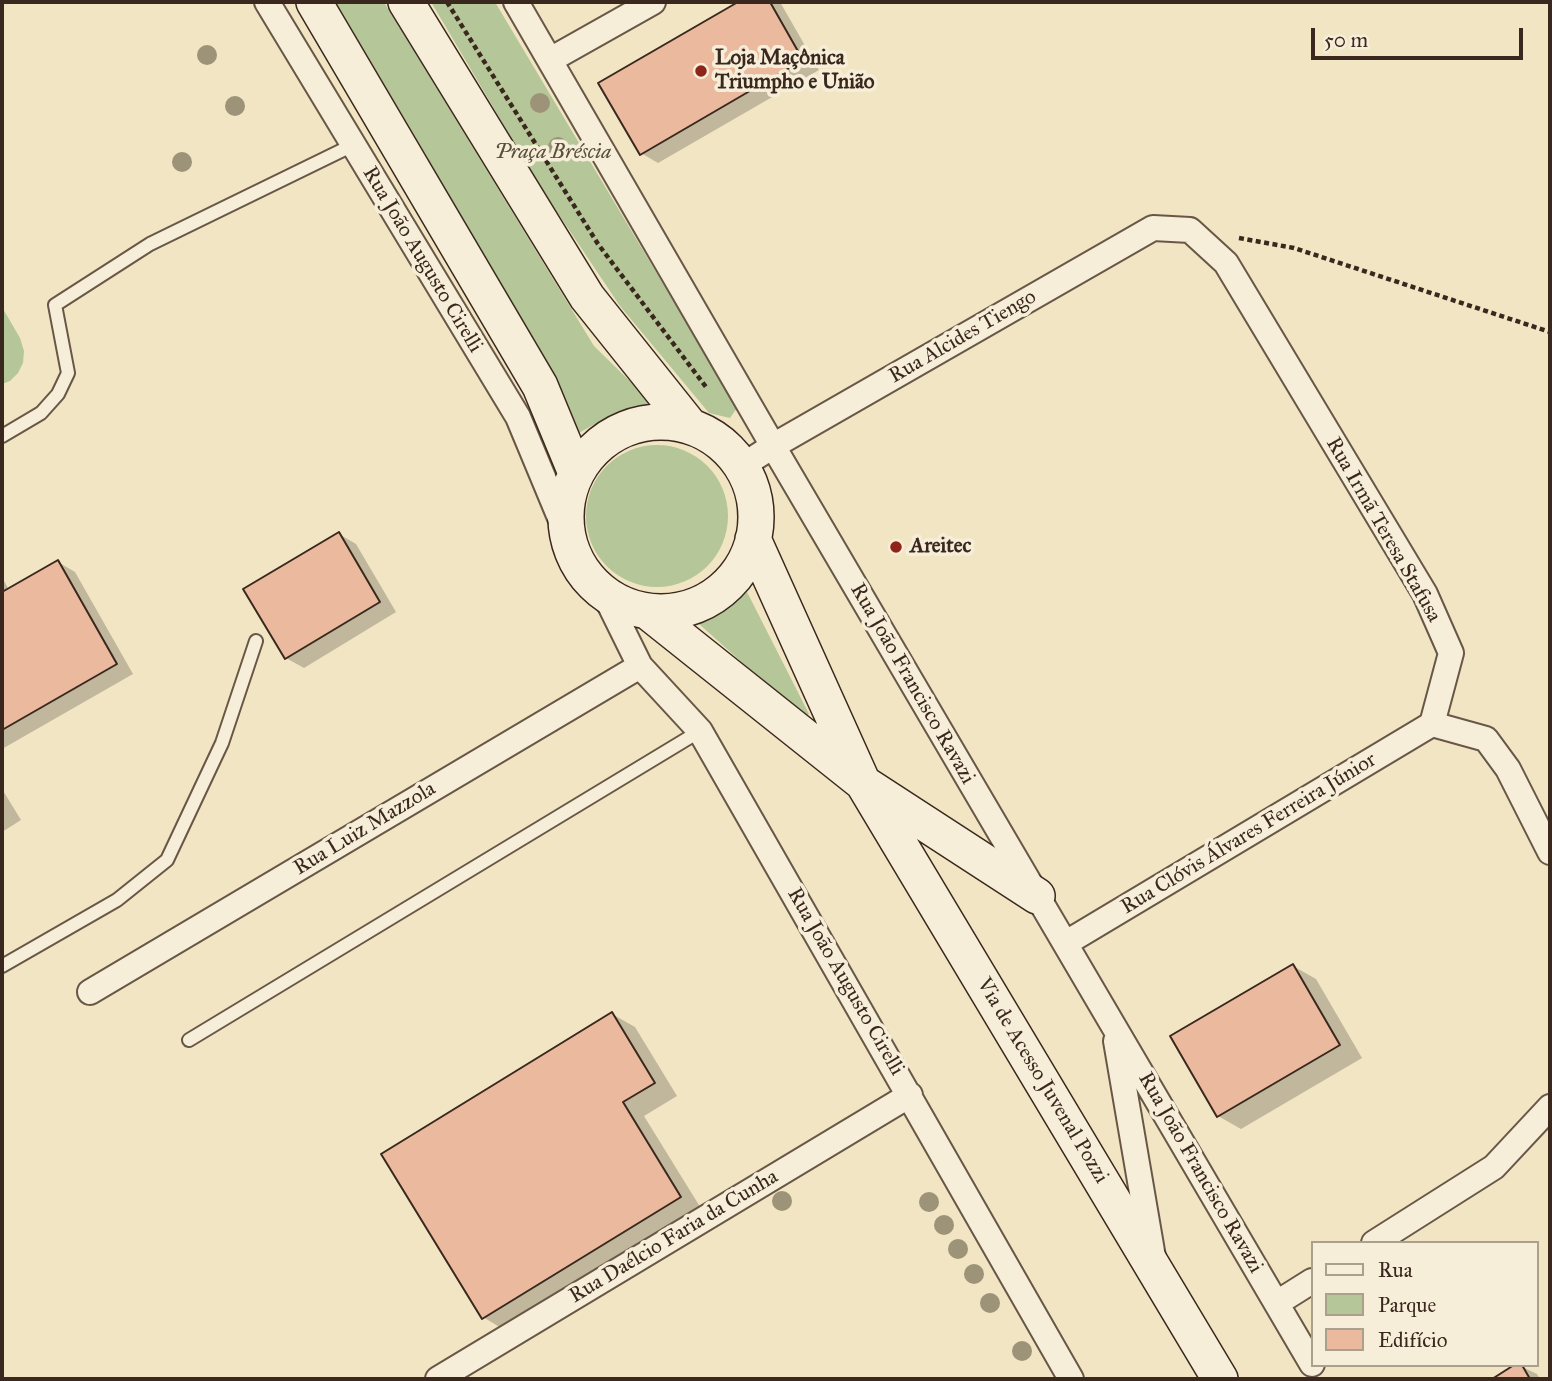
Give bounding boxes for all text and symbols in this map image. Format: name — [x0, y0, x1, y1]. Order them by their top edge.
scale bar — [1314, 14, 1526, 58]
text: 50 m — [1324, 27, 1368, 53]
place label: Loja Maçônica Triumpho e União — [715, 46, 875, 96]
marker: Loja Maçônica Triumpho e União — [693, 63, 709, 79]
park label: Praça Bréscia — [494, 140, 612, 166]
street label: Rua João Augusto Cirelli — [356, 162, 488, 358]
street label: Rua Alcides Tiengo — [885, 285, 1041, 389]
street label: Rua Irmã Teresa Stafusa — [1320, 433, 1446, 627]
place label: Areitec — [910, 534, 971, 560]
marker: Areitec — [888, 539, 904, 555]
street label: Rua João Francisco Ravazi — [844, 579, 980, 789]
street label: Rua Clóvis Álvares Ferreira Júnior — [1117, 748, 1381, 920]
street label: Rua Luiz Mazzola — [290, 777, 440, 881]
street label: Rua João Augusto Cirelli — [781, 884, 909, 1080]
street label: Via de Acesso Juvenal Pozzi — [971, 974, 1113, 1188]
street label: Rua João Francisco Ravazi — [1132, 1068, 1268, 1278]
street label: Rua Daélcio Faria da Cunha — [565, 1165, 783, 1309]
legend — [1310, 1241, 1538, 1367]
text: Rua — [1378, 1257, 1413, 1283]
text: Parque — [1378, 1292, 1436, 1318]
text: Edifício — [1378, 1327, 1447, 1353]

